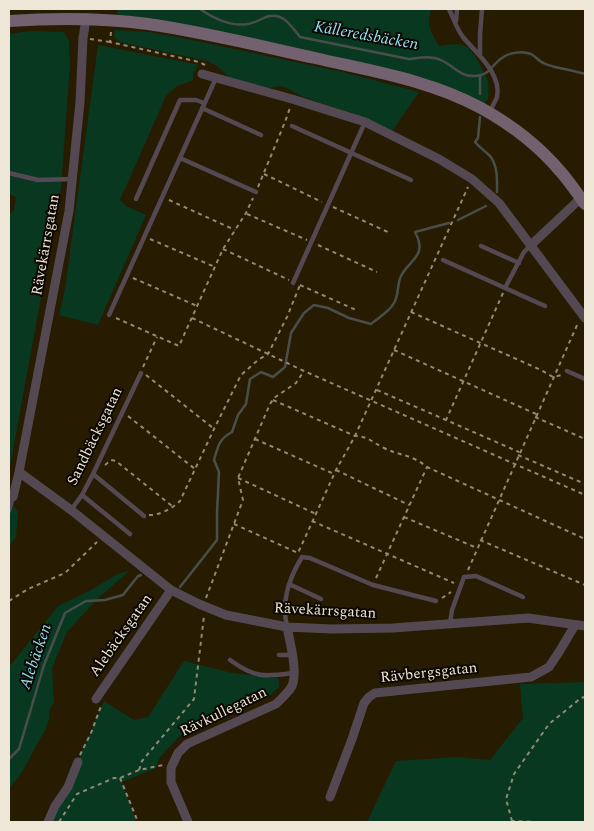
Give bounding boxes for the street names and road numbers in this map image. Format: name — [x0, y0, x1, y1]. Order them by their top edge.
street label: Rävekärrsgatan — [29, 193, 65, 297]
street label: Sandbäcksgatan — [64, 385, 128, 489]
street label: Alebäcksgatan — [87, 591, 157, 681]
street label: Rävekärrsgatan — [273, 600, 377, 624]
street label: Rävbergsgatan — [380, 660, 478, 688]
street label: Rävkullegatan — [178, 684, 270, 742]

